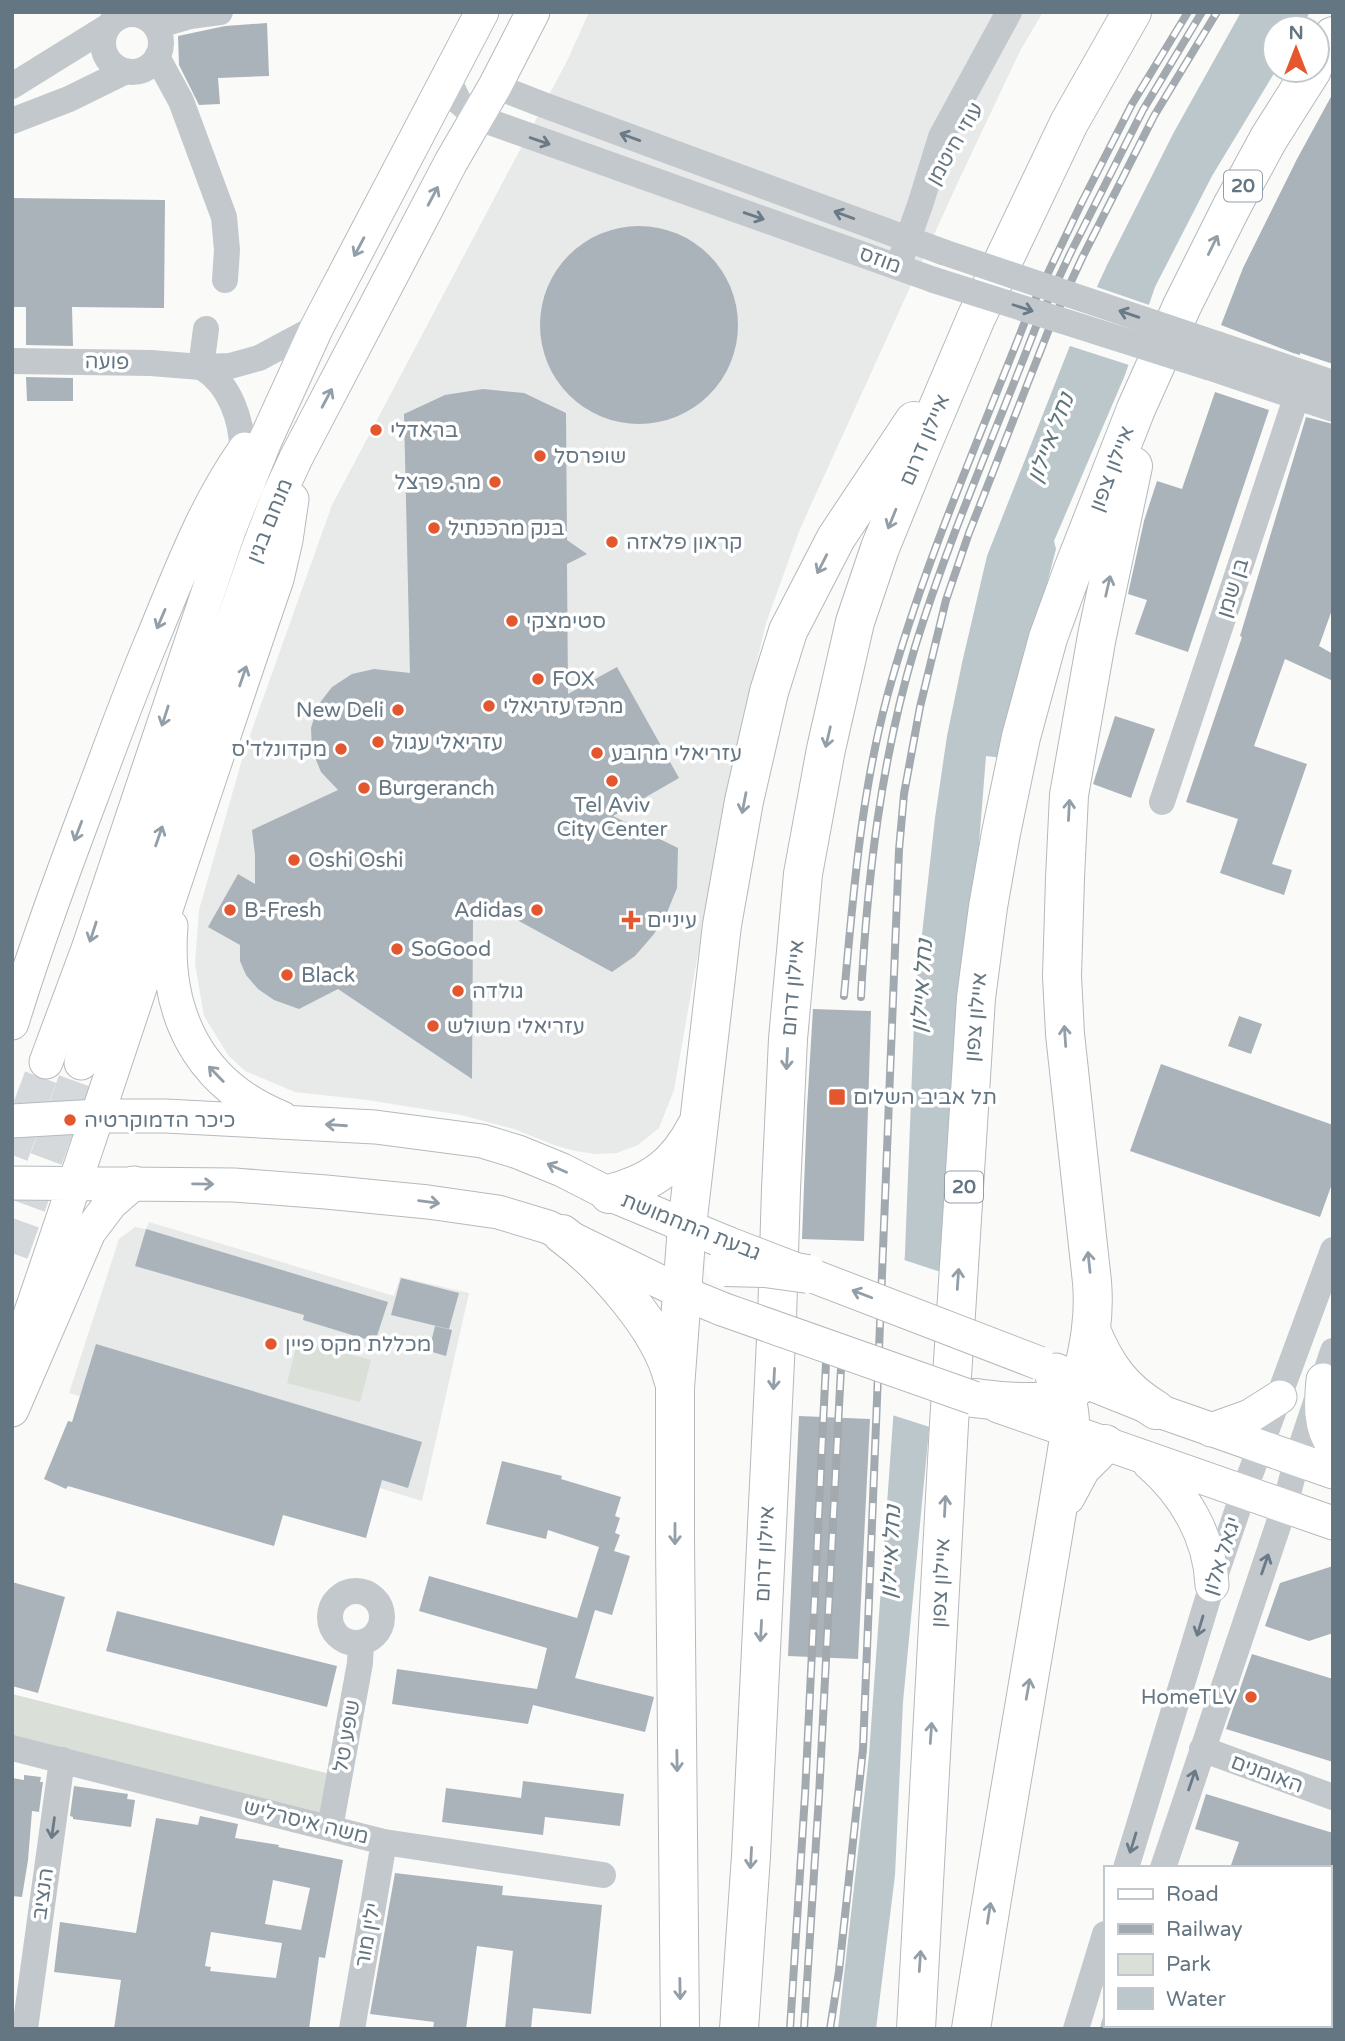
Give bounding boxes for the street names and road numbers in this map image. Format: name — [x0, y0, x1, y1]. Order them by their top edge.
street label: עוזי חיטמן — [921, 98, 989, 190]
road number: 20 — [1224, 170, 1262, 202]
street label: מוזס — [856, 241, 904, 279]
street label: פועה — [84, 349, 130, 375]
street label: איילון דרום — [895, 391, 955, 489]
street label: איילון צפון — [1084, 423, 1140, 515]
street label: מנחם בגין — [242, 475, 298, 567]
street label: בן שמן — [1212, 555, 1254, 621]
street label: איילון דרום — [776, 939, 810, 1037]
street label: איילון צפון — [960, 971, 992, 1063]
road number: 20 — [945, 1172, 983, 1203]
street label: גבעת התחמושת — [618, 1188, 764, 1266]
street label: איילון דרום — [750, 1505, 780, 1603]
street label: יגאל אלון — [1198, 1514, 1246, 1598]
street label: איילון צפון — [926, 1538, 956, 1628]
street label: שפע טל — [328, 1698, 366, 1774]
street label: האומנים — [1227, 1749, 1307, 1799]
street label: משה איסרליש — [241, 1794, 371, 1850]
street label: הנציב — [27, 1866, 59, 1922]
street label: ילין מור — [350, 1901, 386, 1969]

